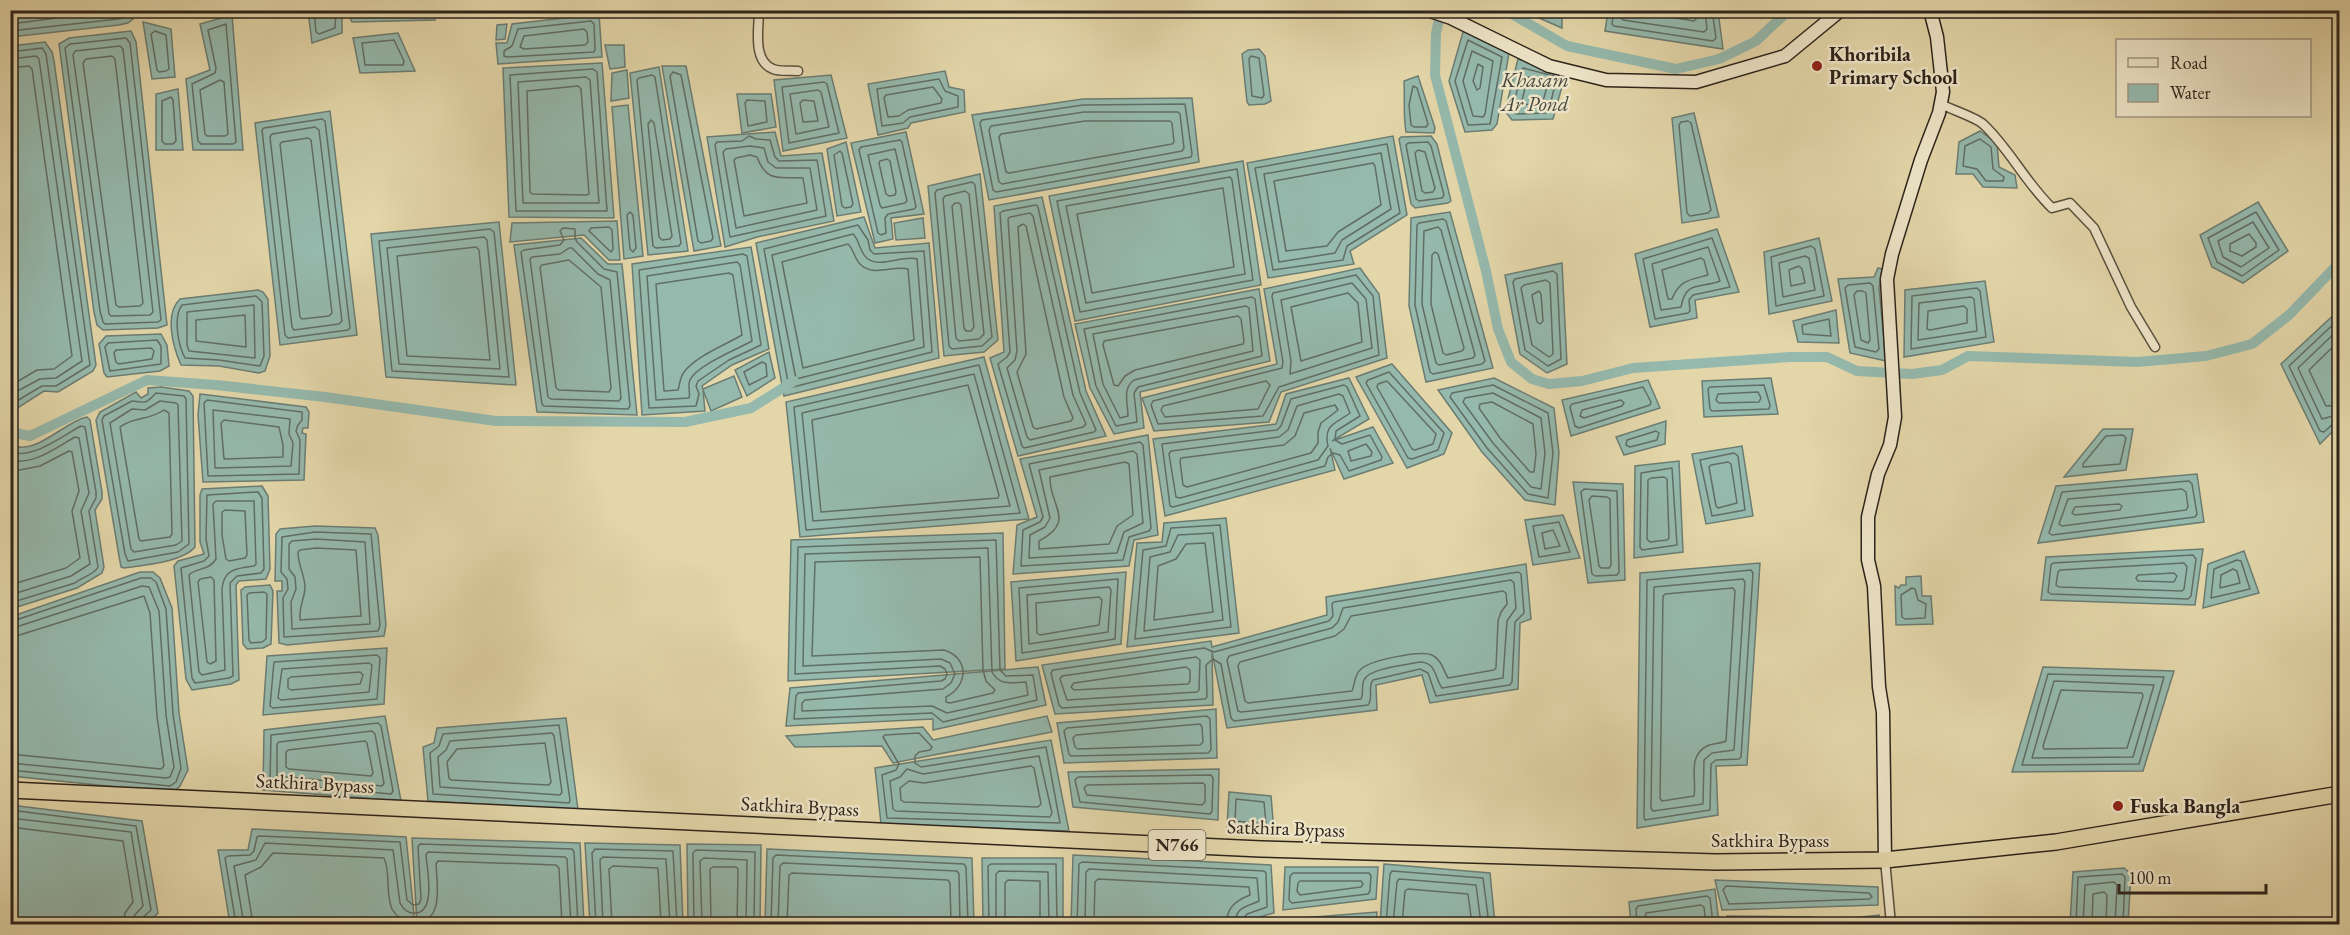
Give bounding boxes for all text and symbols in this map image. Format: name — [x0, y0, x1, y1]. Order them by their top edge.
legend — [2116, 39, 2311, 117]
place label: Khoribila Primary School — [1829, 41, 1958, 90]
text: Road — [2170, 51, 2209, 74]
marker: Khoribila Primary School — [1810, 59, 1824, 73]
water label: Khasam Ar Pond — [1499, 66, 1569, 117]
text: Water — [2170, 81, 2211, 104]
street label: Satkhira Bypass — [255, 767, 375, 799]
street label: Satkhira Bypass — [740, 790, 860, 822]
place label: Fuska Bangla — [2130, 793, 2241, 819]
marker: Fuska Bangla — [2111, 799, 2125, 813]
street label: Satkhira Bypass — [1226, 813, 1346, 843]
street label: Satkhira Bypass — [1711, 827, 1829, 853]
road number: N766 — [1148, 830, 1206, 860]
scale bar — [2119, 857, 2266, 895]
text: 100 m — [2128, 866, 2172, 889]

